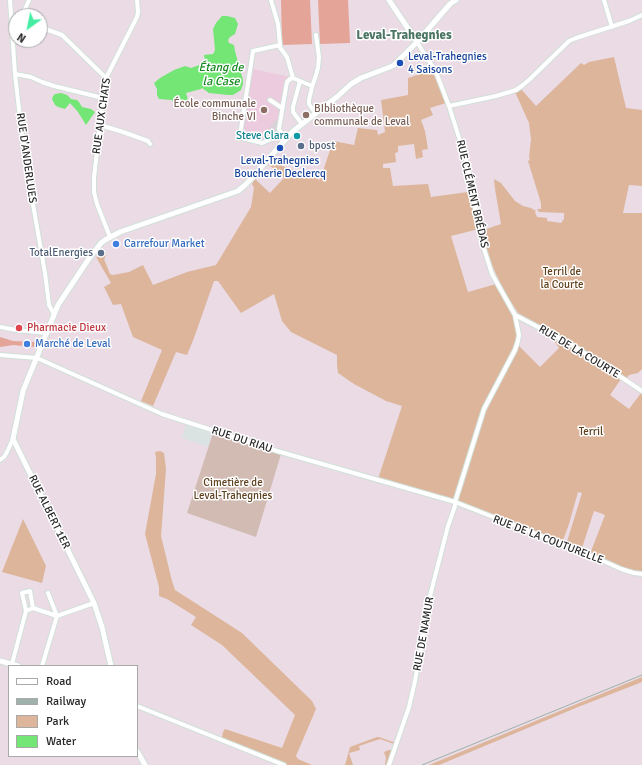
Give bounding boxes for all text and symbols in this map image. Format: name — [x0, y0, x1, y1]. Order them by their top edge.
north arrow — [8, 8, 48, 48]
district label: Leval-Trahegnies — [356, 28, 452, 44]
text: N — [15, 30, 28, 45]
place label: Leval-Trahegnies 4 Saisons — [408, 50, 487, 76]
marker: Leval-Trahegnies 4 Saisons — [395, 58, 405, 68]
water label: Étang de la Case — [199, 61, 243, 89]
street label: RUE AUX CHATS — [90, 77, 114, 155]
place label: École communale Binche VI — [173, 97, 256, 123]
place label: BIbliothèque communale de Leval — [314, 102, 409, 128]
marker: École communale Binche VI — [259, 105, 269, 115]
marker: BIbliothèque communale de Leval — [301, 110, 311, 120]
street label: RUE D'ANDERLUES — [13, 112, 39, 204]
place label: Steve Clara — [236, 129, 289, 143]
marker: Steve Clara — [292, 131, 302, 141]
place label: bpost — [309, 139, 335, 153]
street label: RUE CLÉMENT BRÉDAS — [453, 139, 491, 249]
marker: bpost — [296, 141, 306, 151]
marker: Leval-Trahegnies Boucherie Declercq — [275, 143, 285, 153]
place label: Leval-Trahegnies Boucherie Declercq — [234, 154, 326, 180]
place label: Carrefour Market — [124, 237, 204, 251]
marker: Carrefour Market — [111, 239, 121, 249]
place label: TotalEnergies — [29, 246, 93, 260]
marker: TotalEnergies — [96, 248, 106, 258]
park label: Terril de la Courte — [540, 265, 584, 291]
place label: Pharmacie Dieux — [27, 321, 106, 335]
marker: Pharmacie Dieux — [14, 323, 24, 333]
street label: RUE DE LA COURTE — [536, 323, 622, 381]
place label: Marché de Leval — [35, 337, 111, 351]
marker: Marché de Leval — [22, 339, 32, 349]
street label: RUE DU RIAU — [210, 424, 274, 456]
park label: Terril — [579, 425, 603, 439]
street label: RUE ALBERT 1ER — [25, 473, 73, 551]
park label: Cimetière de Leval-Trahegnies — [194, 476, 272, 502]
street label: RUE DE LA COUTURELLE — [491, 513, 605, 567]
street label: RUE DE NAMUR — [411, 596, 437, 672]
legend — [8, 665, 138, 757]
text: Road — [46, 674, 72, 689]
text: Railway — [46, 694, 86, 709]
text: Park — [46, 714, 69, 729]
text: Water — [46, 734, 76, 749]

